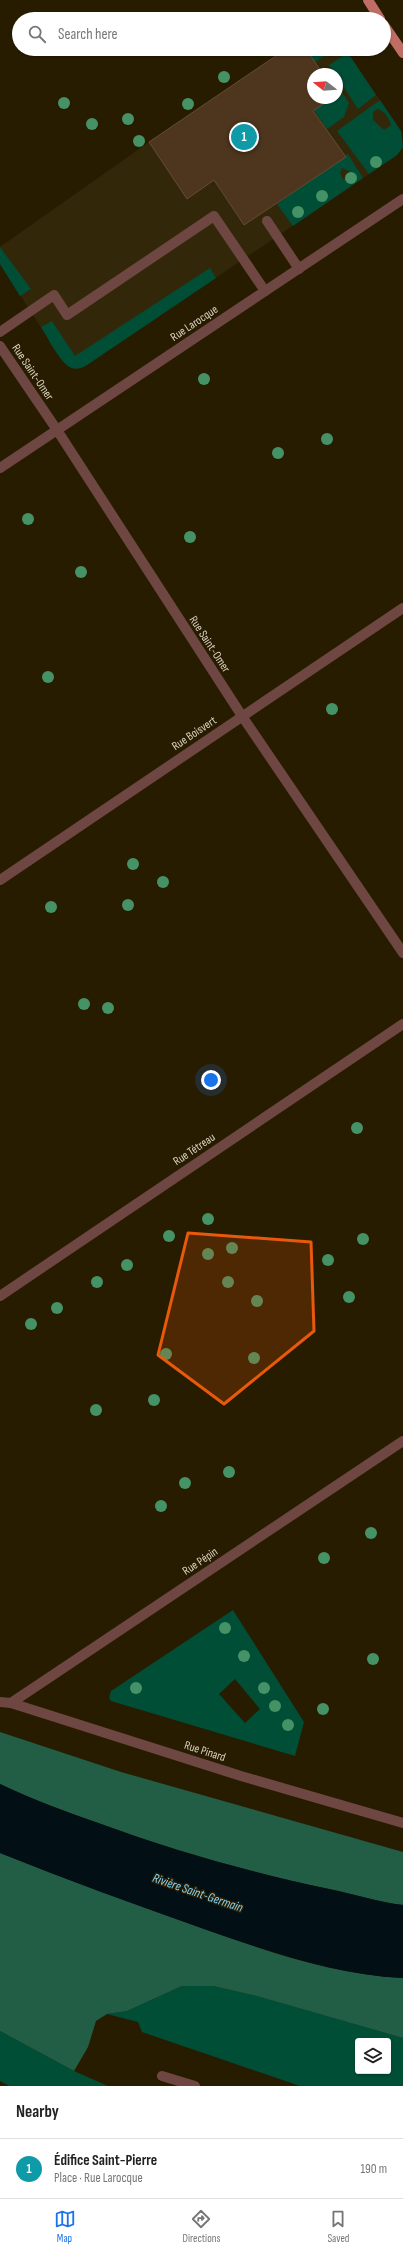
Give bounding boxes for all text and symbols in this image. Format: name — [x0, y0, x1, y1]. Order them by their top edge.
search box — [12, 12, 391, 56]
icon: search — [26, 23, 48, 45]
text: Search here — [58, 25, 118, 44]
north arrow — [307, 68, 343, 104]
pin: 1 — [231, 122, 257, 152]
street label: Rue Larocque — [168, 302, 221, 345]
street label: Rue Saint-Omer — [8, 341, 57, 404]
street label: Rue Saint-Omer — [186, 613, 234, 676]
street label: Rue Boisvert — [169, 713, 220, 754]
your location — [201, 1070, 221, 1090]
street label: Rue Tétreau — [170, 1130, 218, 1169]
street label: Rue Pépin — [180, 1544, 221, 1579]
street label: Rue Pinard — [182, 1738, 227, 1765]
water label: Rivière Saint-Germain — [150, 1870, 246, 1916]
map controls — [355, 2038, 391, 2074]
button: layers — [355, 2038, 391, 2074]
text: Nearby — [16, 2102, 59, 2122]
text: Édifice Saint-Pierre — [54, 2151, 157, 2170]
text: 1 — [26, 2161, 32, 2177]
text: 190 m — [360, 2161, 387, 2177]
text: Place · Rue Larocque — [54, 2170, 143, 2186]
tab: Map — [54, 2208, 76, 2245]
tab: Directions — [183, 2208, 220, 2245]
tab: Saved — [327, 2208, 349, 2245]

